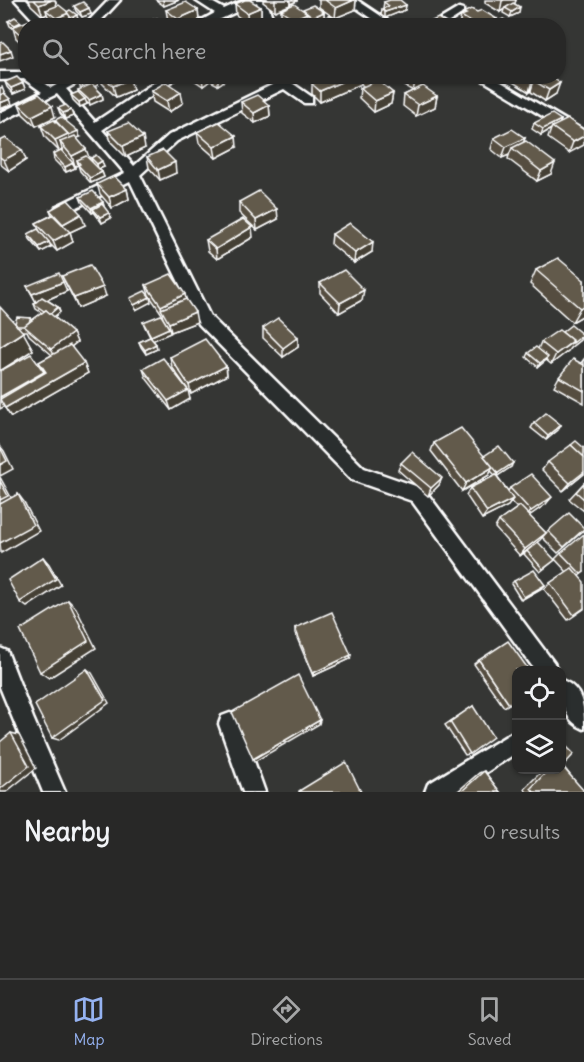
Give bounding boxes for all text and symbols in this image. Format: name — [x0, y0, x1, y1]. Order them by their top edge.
search box — [18, 18, 566, 84]
icon: search — [39, 35, 72, 68]
text: Search here — [87, 37, 206, 65]
map controls — [512, 666, 566, 774]
button: locate — [512, 666, 566, 720]
button: layers — [512, 720, 566, 774]
text: Nearby — [24, 815, 110, 848]
text: 0 results — [483, 819, 560, 844]
tab: Map — [72, 993, 105, 1049]
tab: Directions — [250, 993, 323, 1049]
tab: Saved — [468, 993, 512, 1049]

